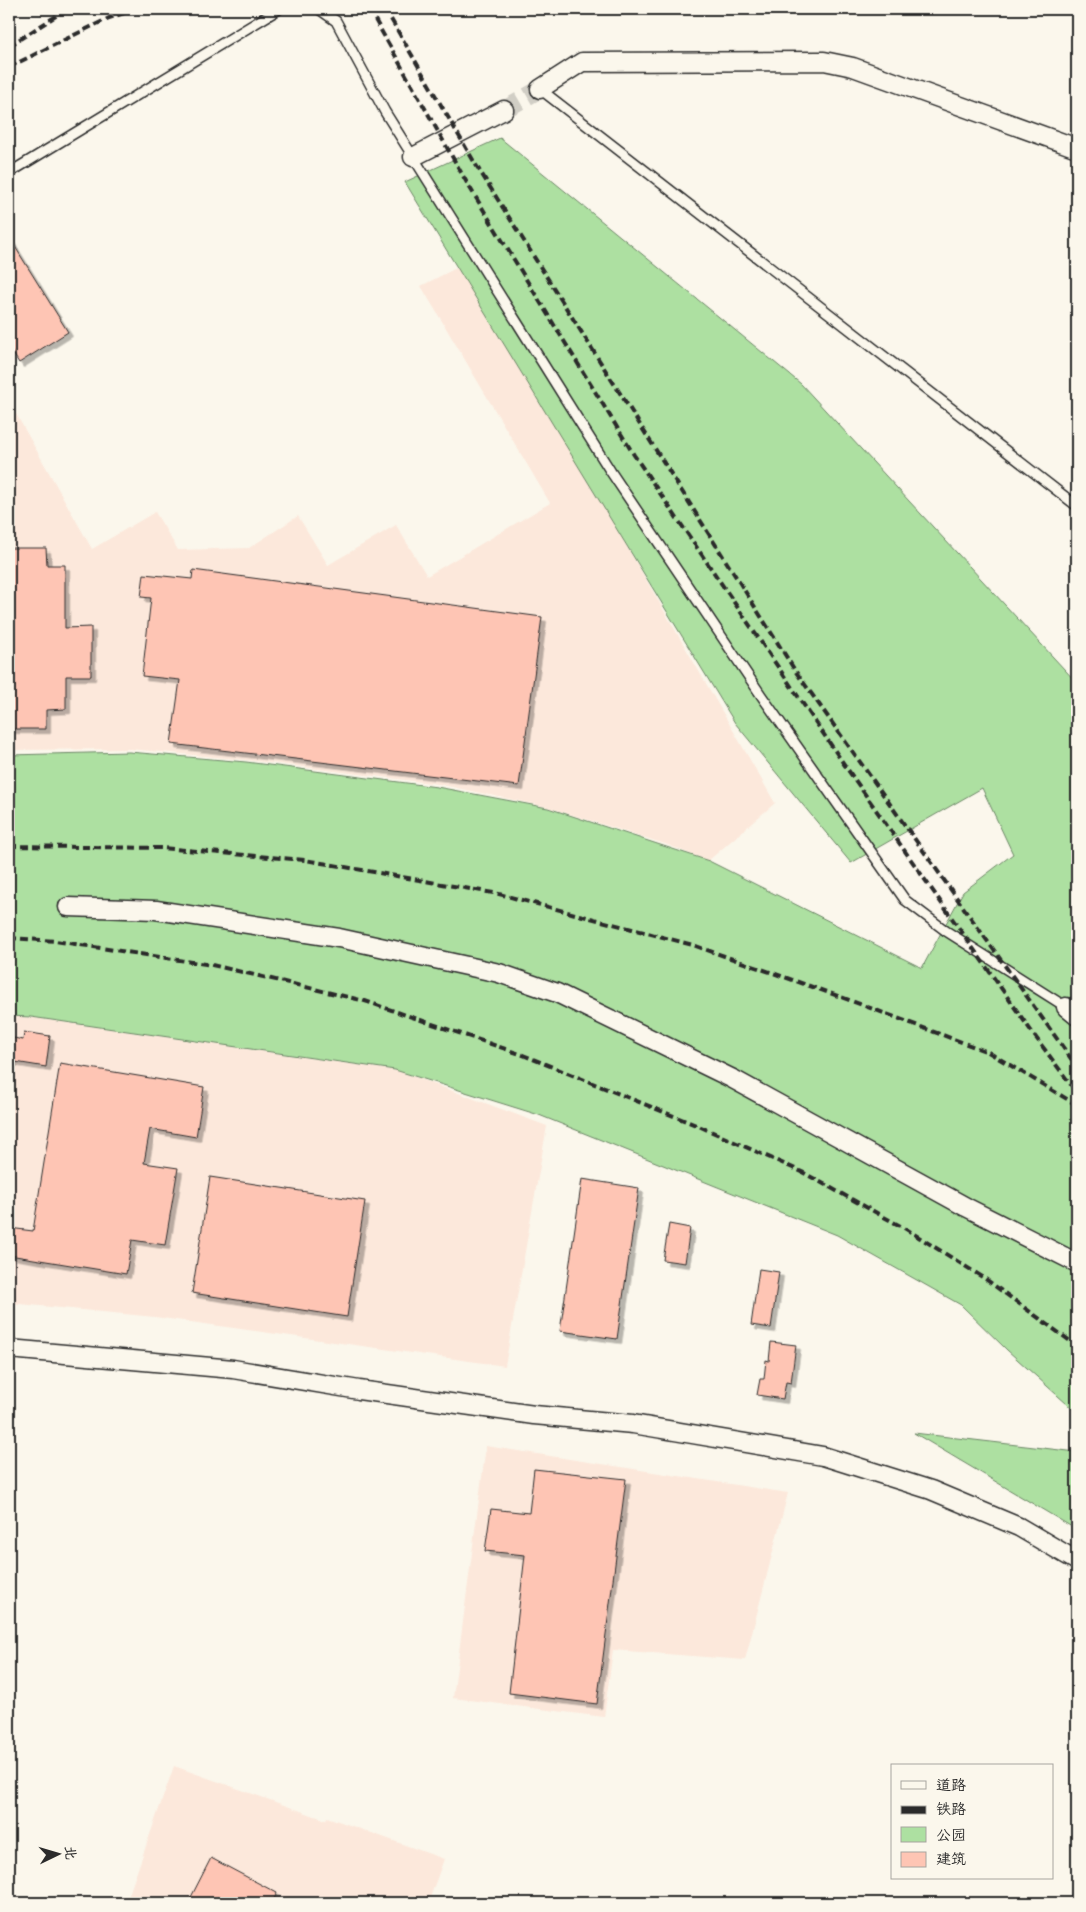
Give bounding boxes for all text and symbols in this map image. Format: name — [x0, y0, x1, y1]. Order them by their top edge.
legend — [891, 1764, 1054, 1880]
text: 道路 — [936, 1776, 966, 1795]
text: 铁路 — [936, 1800, 966, 1819]
text: 公园 — [936, 1826, 966, 1845]
north arrow — [32, 1830, 82, 1880]
text: 北 — [61, 1845, 80, 1861]
text: 建筑 — [936, 1850, 966, 1869]

